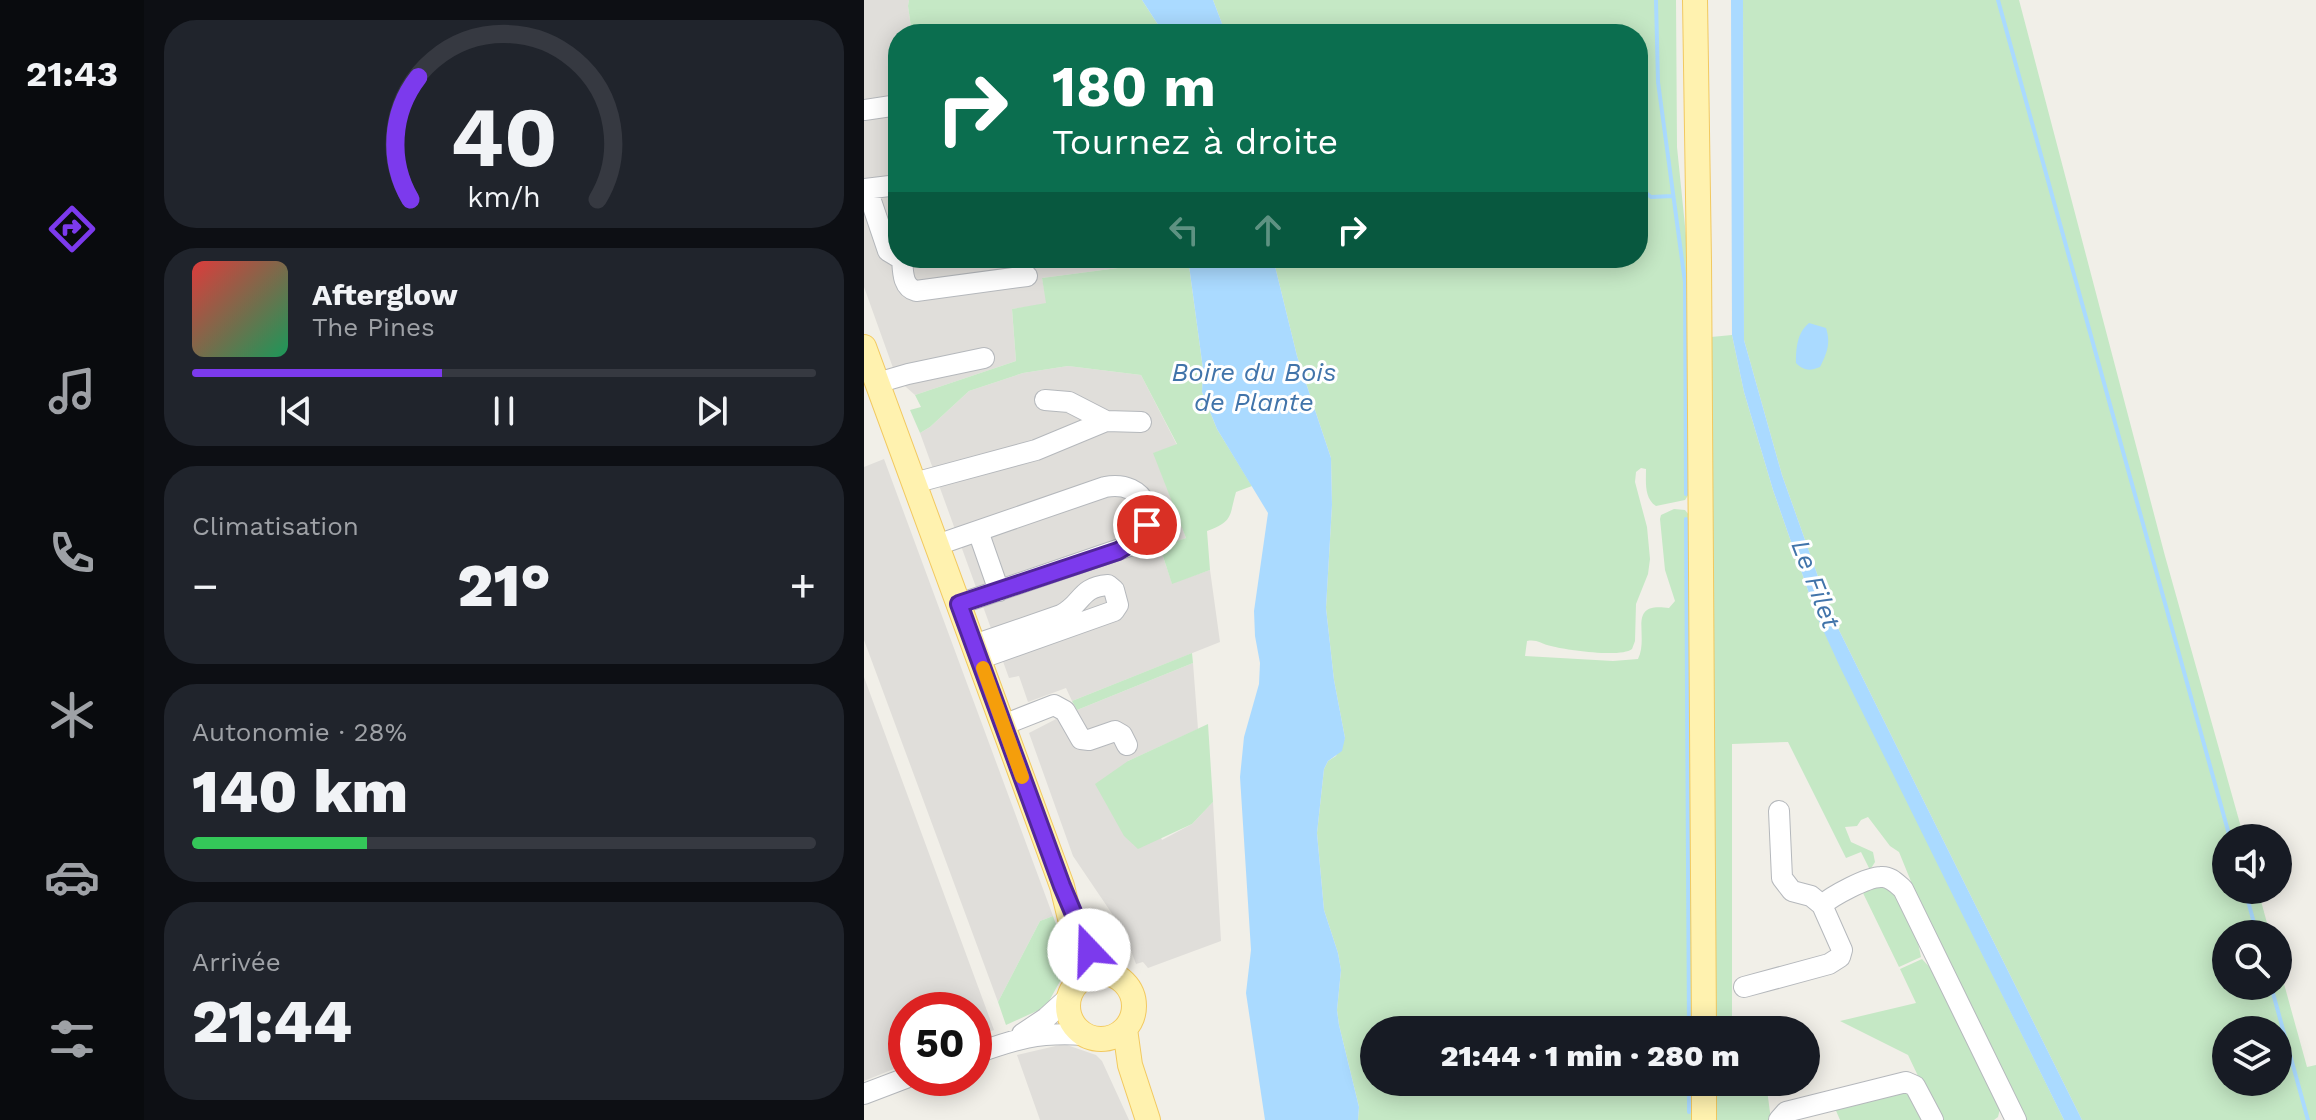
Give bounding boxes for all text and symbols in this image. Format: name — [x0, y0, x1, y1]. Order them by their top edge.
text: 21:43 — [26, 53, 118, 95]
text: 180 m — [1052, 54, 1216, 120]
icon: right — [920, 56, 1024, 160]
text: 40 — [450, 89, 558, 186]
text: Tournez à droite — [1052, 121, 1338, 163]
text: km/h — [467, 180, 541, 214]
icon: directions — [44, 201, 100, 257]
icon: left — [1162, 208, 1206, 252]
icon: ahead — [1246, 208, 1290, 252]
icon: right — [1330, 208, 1374, 252]
text: Afterglow — [312, 277, 458, 312]
text: The Pines — [312, 312, 435, 342]
water label: Boire du Bois de Plante — [1172, 357, 1336, 417]
icon: music — [44, 363, 100, 419]
icon: previous — [274, 389, 318, 433]
icon: pause — [482, 389, 526, 433]
icon: next — [690, 389, 734, 433]
pin — [1113, 491, 1181, 559]
icon: arrive — [1125, 503, 1169, 547]
text: Climatisation — [192, 511, 359, 541]
icon: phone — [44, 525, 100, 581]
water label: Le Filet — [1785, 535, 1847, 633]
text: 21° — [457, 550, 551, 621]
text: − — [192, 560, 219, 612]
text: + — [789, 560, 816, 612]
icon: climate — [44, 687, 100, 743]
text: Autonomie · 28% — [192, 717, 407, 747]
text: 140 km — [192, 756, 408, 827]
map controls — [2212, 824, 2292, 1096]
button: sound — [2212, 824, 2292, 904]
icon: car — [44, 849, 100, 905]
position arrow — [1047, 908, 1131, 992]
button: search — [2212, 920, 2292, 1000]
text: Arrivée — [192, 947, 281, 977]
text: 21:44 — [192, 986, 352, 1057]
speed limit sign: 50 — [888, 992, 992, 1096]
icon: filters — [44, 1011, 100, 1067]
button: layers — [2212, 1016, 2292, 1096]
text: 21:44 · 1 min · 280 m — [1440, 1038, 1740, 1073]

